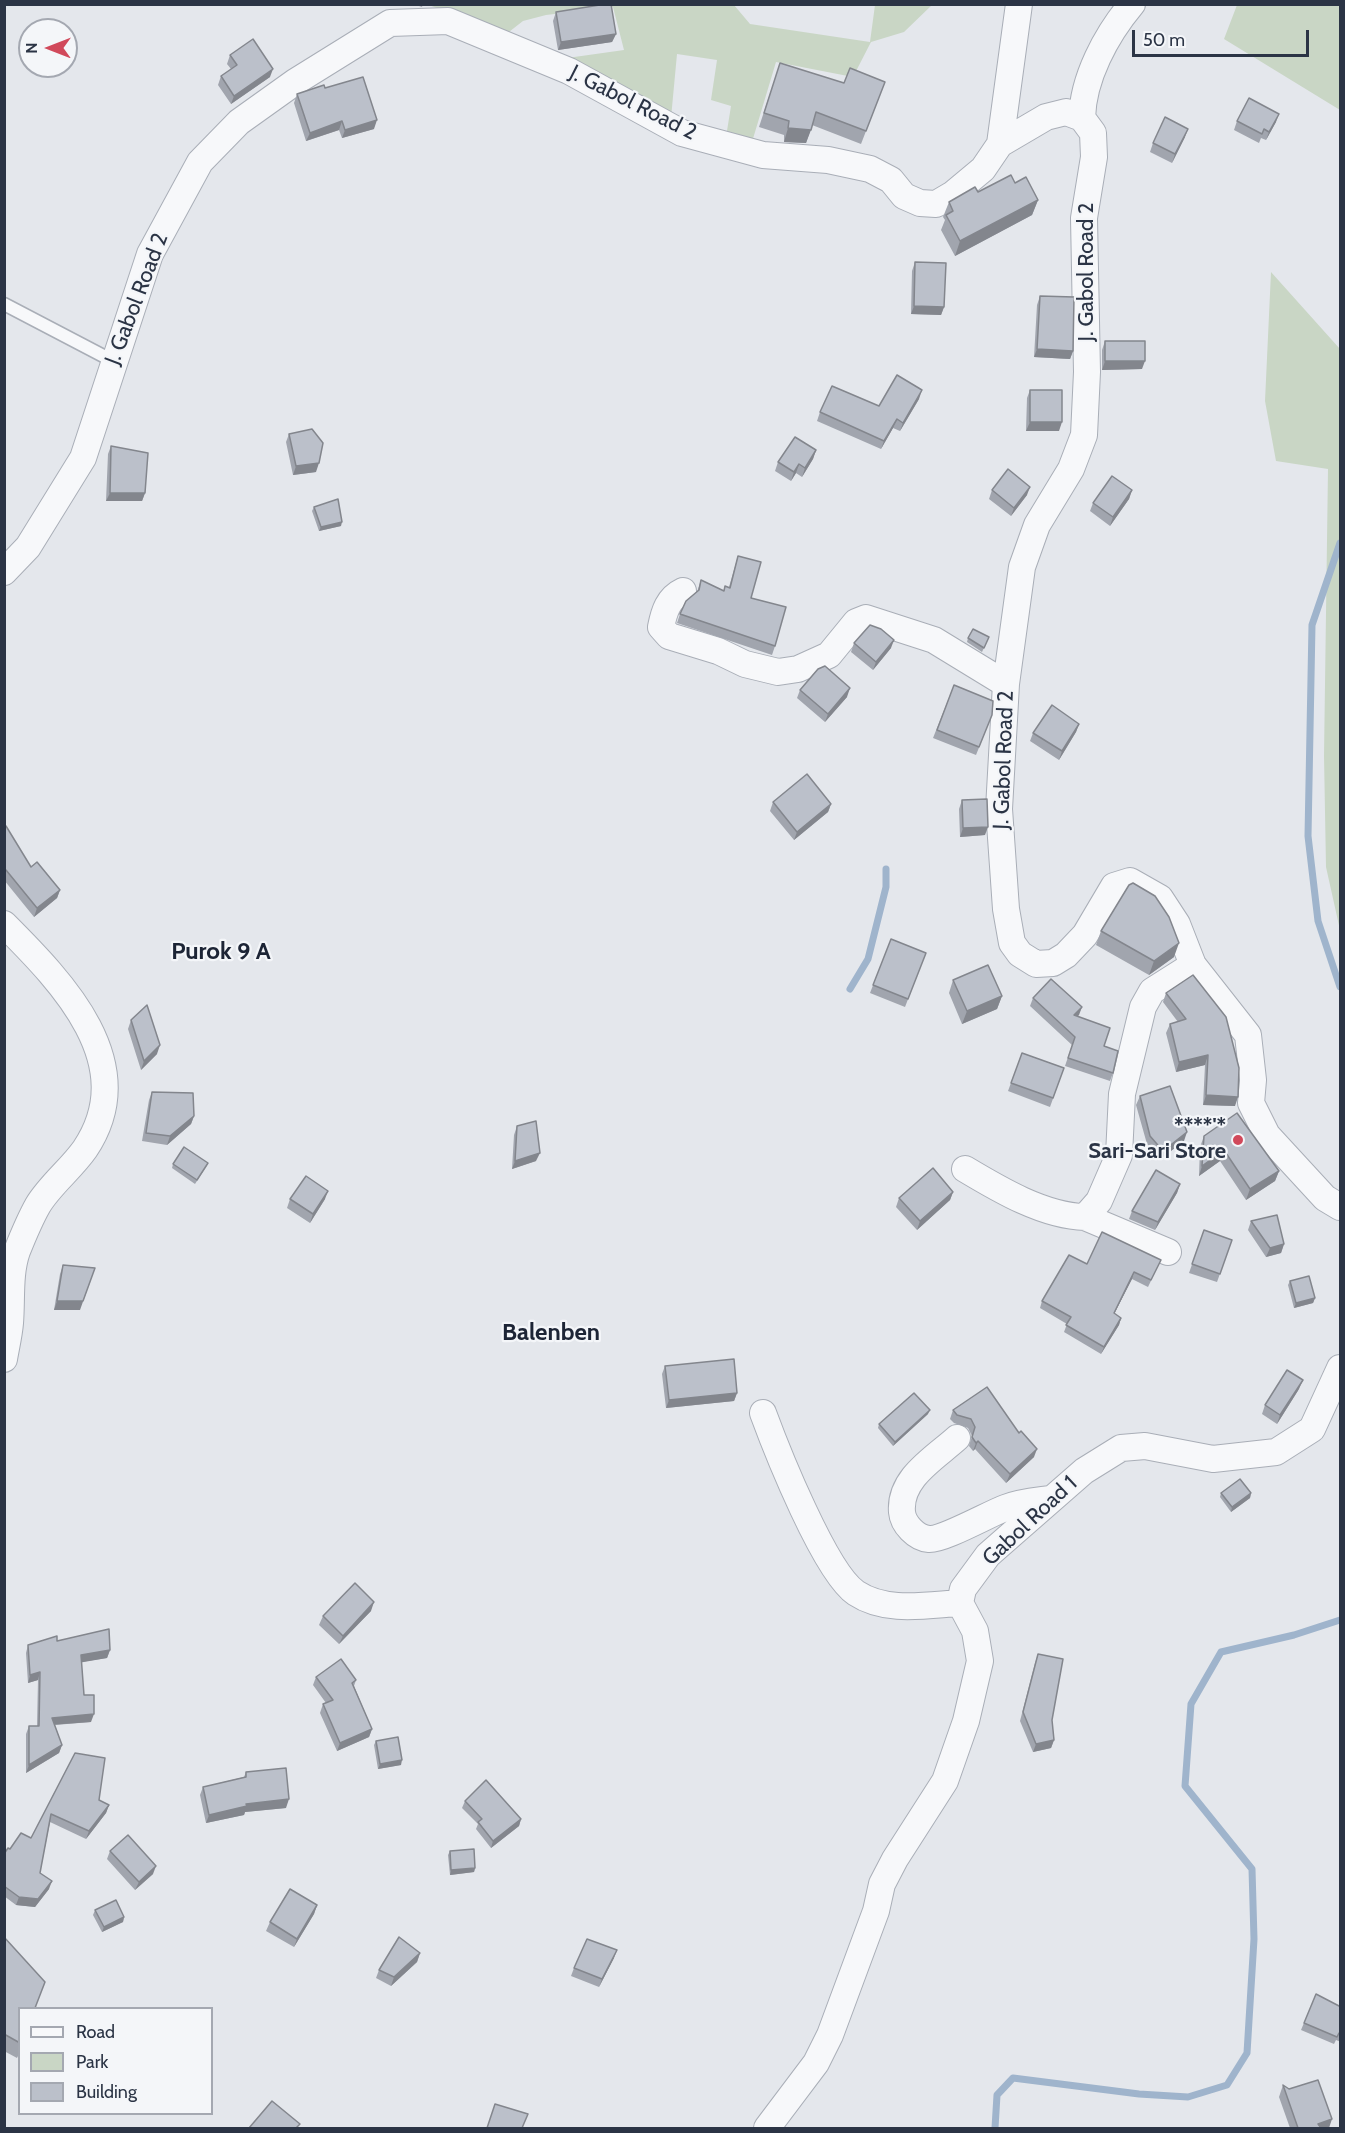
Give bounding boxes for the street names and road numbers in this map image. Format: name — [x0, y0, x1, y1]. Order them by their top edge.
street label: J. Gabol Road 2 — [565, 60, 701, 146]
street label: J. Gabol Road 2 — [1074, 202, 1100, 342]
street label: J. Gabol Road 2 — [100, 229, 174, 369]
street label: J. Gabol Road 2 — [988, 690, 1020, 830]
street label: Gabol Road 1 — [977, 1471, 1083, 1571]

